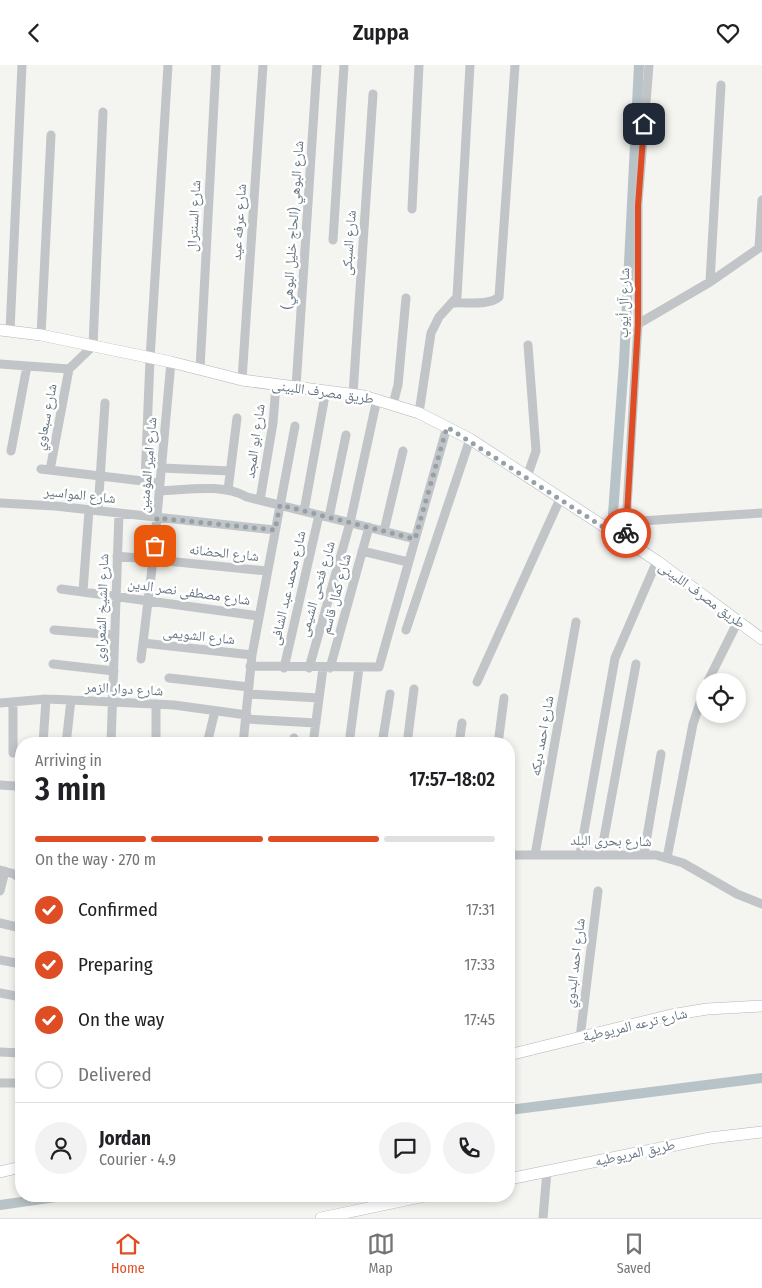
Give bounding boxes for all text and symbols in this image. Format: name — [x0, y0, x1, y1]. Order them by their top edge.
icon: back — [20, 19, 48, 47]
text: Zuppa — [353, 19, 409, 46]
icon: heart — [714, 19, 742, 47]
pin — [623, 103, 665, 145]
icon: home — [630, 110, 658, 138]
street label: شارع البوهي (الحاج خليل البوهي) — [279, 140, 310, 310]
street label: شارع السنترال — [184, 180, 205, 252]
street label: شارع عرفه عيد — [228, 183, 251, 261]
street label: شارع السبكى — [338, 210, 361, 276]
street label: شارع آل أيوب — [615, 268, 634, 338]
street label: طريق مصرف اللبينى — [271, 376, 375, 409]
street label: شارع سبعاوي — [31, 382, 63, 452]
street label: شارع ابو المجد — [241, 403, 270, 479]
street label: شارع امير المؤمنين — [135, 416, 162, 514]
street label: شارع المواسير — [42, 483, 117, 508]
courier — [601, 508, 651, 558]
icon: bike — [612, 519, 640, 547]
pin — [134, 525, 176, 567]
street label: شارع محمد عبد الشافى — [267, 529, 310, 647]
icon: bag — [141, 532, 169, 560]
street label: شارع فتحى الشيمى — [295, 539, 340, 639]
street label: شارع الحضانه — [188, 541, 260, 566]
street label: شارع كمال قاسم — [317, 552, 356, 636]
street label: شارع الشيخ الشعراوى — [92, 553, 113, 663]
street label: طريق مصرف اللبينى — [655, 558, 749, 633]
street label: شارع مصطفى نصر الدين — [126, 575, 252, 610]
street label: شارع الشويمى — [162, 624, 236, 649]
map controls — [696, 673, 746, 723]
button: locate — [696, 673, 746, 723]
street label: شارع دوار الزمر — [83, 678, 164, 701]
street label: شارع احمد ديكه — [527, 695, 558, 778]
text: Arriving in — [35, 751, 102, 770]
text: 17:57–18:02 — [409, 768, 495, 791]
text: 3 min — [35, 770, 106, 808]
street label: شارع بحرى البلد — [570, 832, 652, 851]
text: On the way · 270 m — [35, 850, 156, 869]
icon: check — [35, 896, 63, 924]
text: Confirmed — [78, 898, 158, 921]
text: 17:31 — [466, 900, 495, 919]
street label: شارع احمد البدوي — [561, 917, 591, 1009]
icon: check — [35, 951, 63, 979]
text: Preparing — [78, 953, 153, 976]
text: 17:33 — [464, 955, 495, 974]
street label: شارع ترعه المريوطية — [581, 1005, 689, 1046]
icon: check — [35, 1006, 63, 1034]
text: On the way — [78, 1008, 164, 1031]
text: 17:45 — [464, 1010, 495, 1029]
text: Delivered — [78, 1063, 152, 1086]
button: person — [35, 1122, 87, 1174]
button: chat — [379, 1122, 431, 1174]
button: phone — [443, 1122, 495, 1174]
text: Jordan — [99, 1127, 151, 1150]
street label: طريق المريوطيه — [593, 1136, 677, 1171]
text: Courier · 4.9 — [99, 1150, 176, 1169]
tab: Home — [111, 1230, 145, 1277]
tab: Map — [367, 1230, 395, 1277]
tab: Saved — [617, 1230, 651, 1277]

